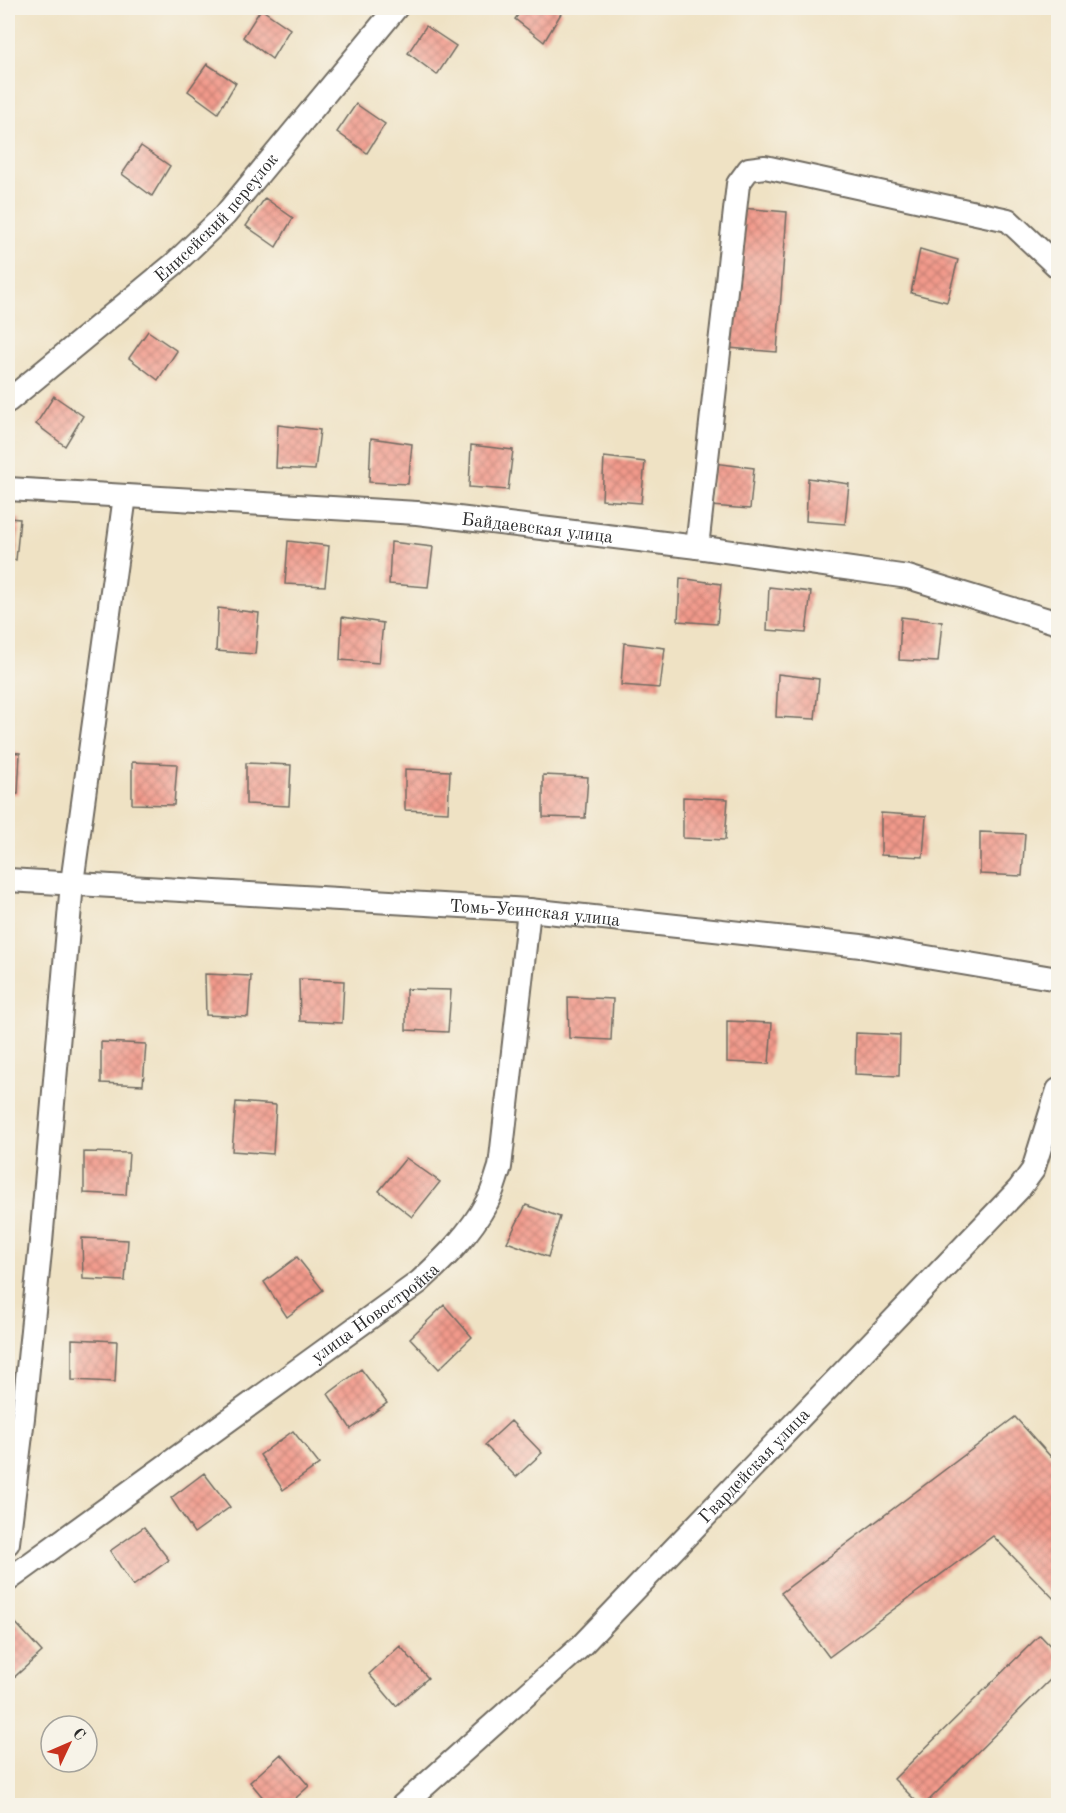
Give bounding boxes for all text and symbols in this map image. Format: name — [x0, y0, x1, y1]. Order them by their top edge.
street label: Енисейский переулок — [152, 150, 282, 286]
street label: Байдаевская улица — [461, 510, 614, 547]
street label: Томь-Усинская улица — [449, 897, 621, 930]
street label: улица Новостройка — [308, 1260, 443, 1367]
street label: Гвардейская улица — [696, 1405, 814, 1527]
north arrow — [39, 1714, 99, 1774]
text: С — [69, 1726, 88, 1744]

